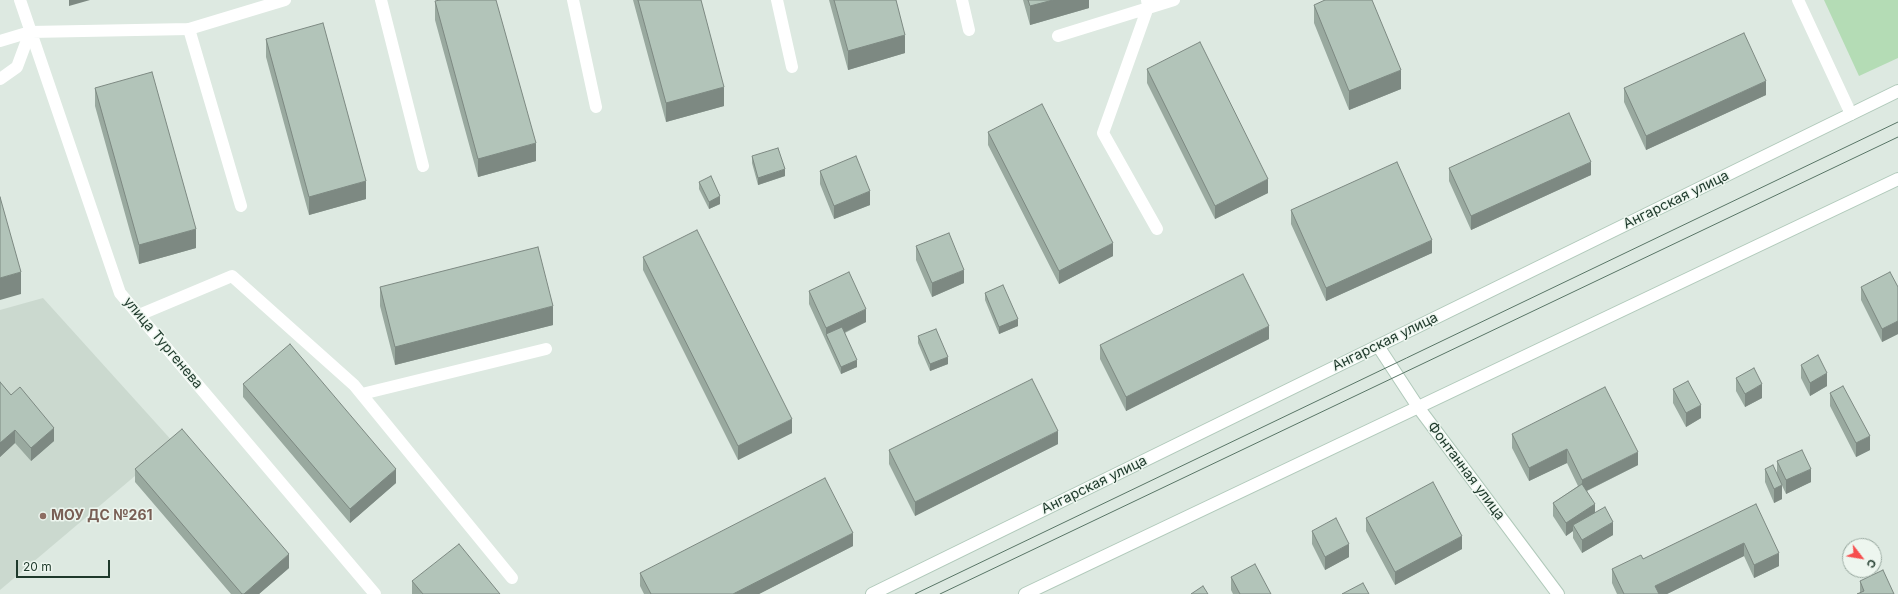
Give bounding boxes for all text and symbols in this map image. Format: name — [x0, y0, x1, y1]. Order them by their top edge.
street label: Ангарская улица — [1620, 167, 1732, 233]
street label: улица Тургенева — [120, 294, 206, 392]
street label: Ангарская улица — [1329, 309, 1441, 375]
street label: Фонтанная улица — [1424, 419, 1508, 523]
street label: Ангарская улица — [1038, 452, 1150, 518]
place label: МОУ ДС №261 — [51, 508, 153, 524]
marker: МОУ ДС №261 — [38, 511, 48, 521]
north arrow — [1842, 538, 1882, 578]
scale bar — [18, 552, 112, 578]
text: С — [1863, 557, 1880, 571]
text: 20 m — [23, 559, 52, 574]

